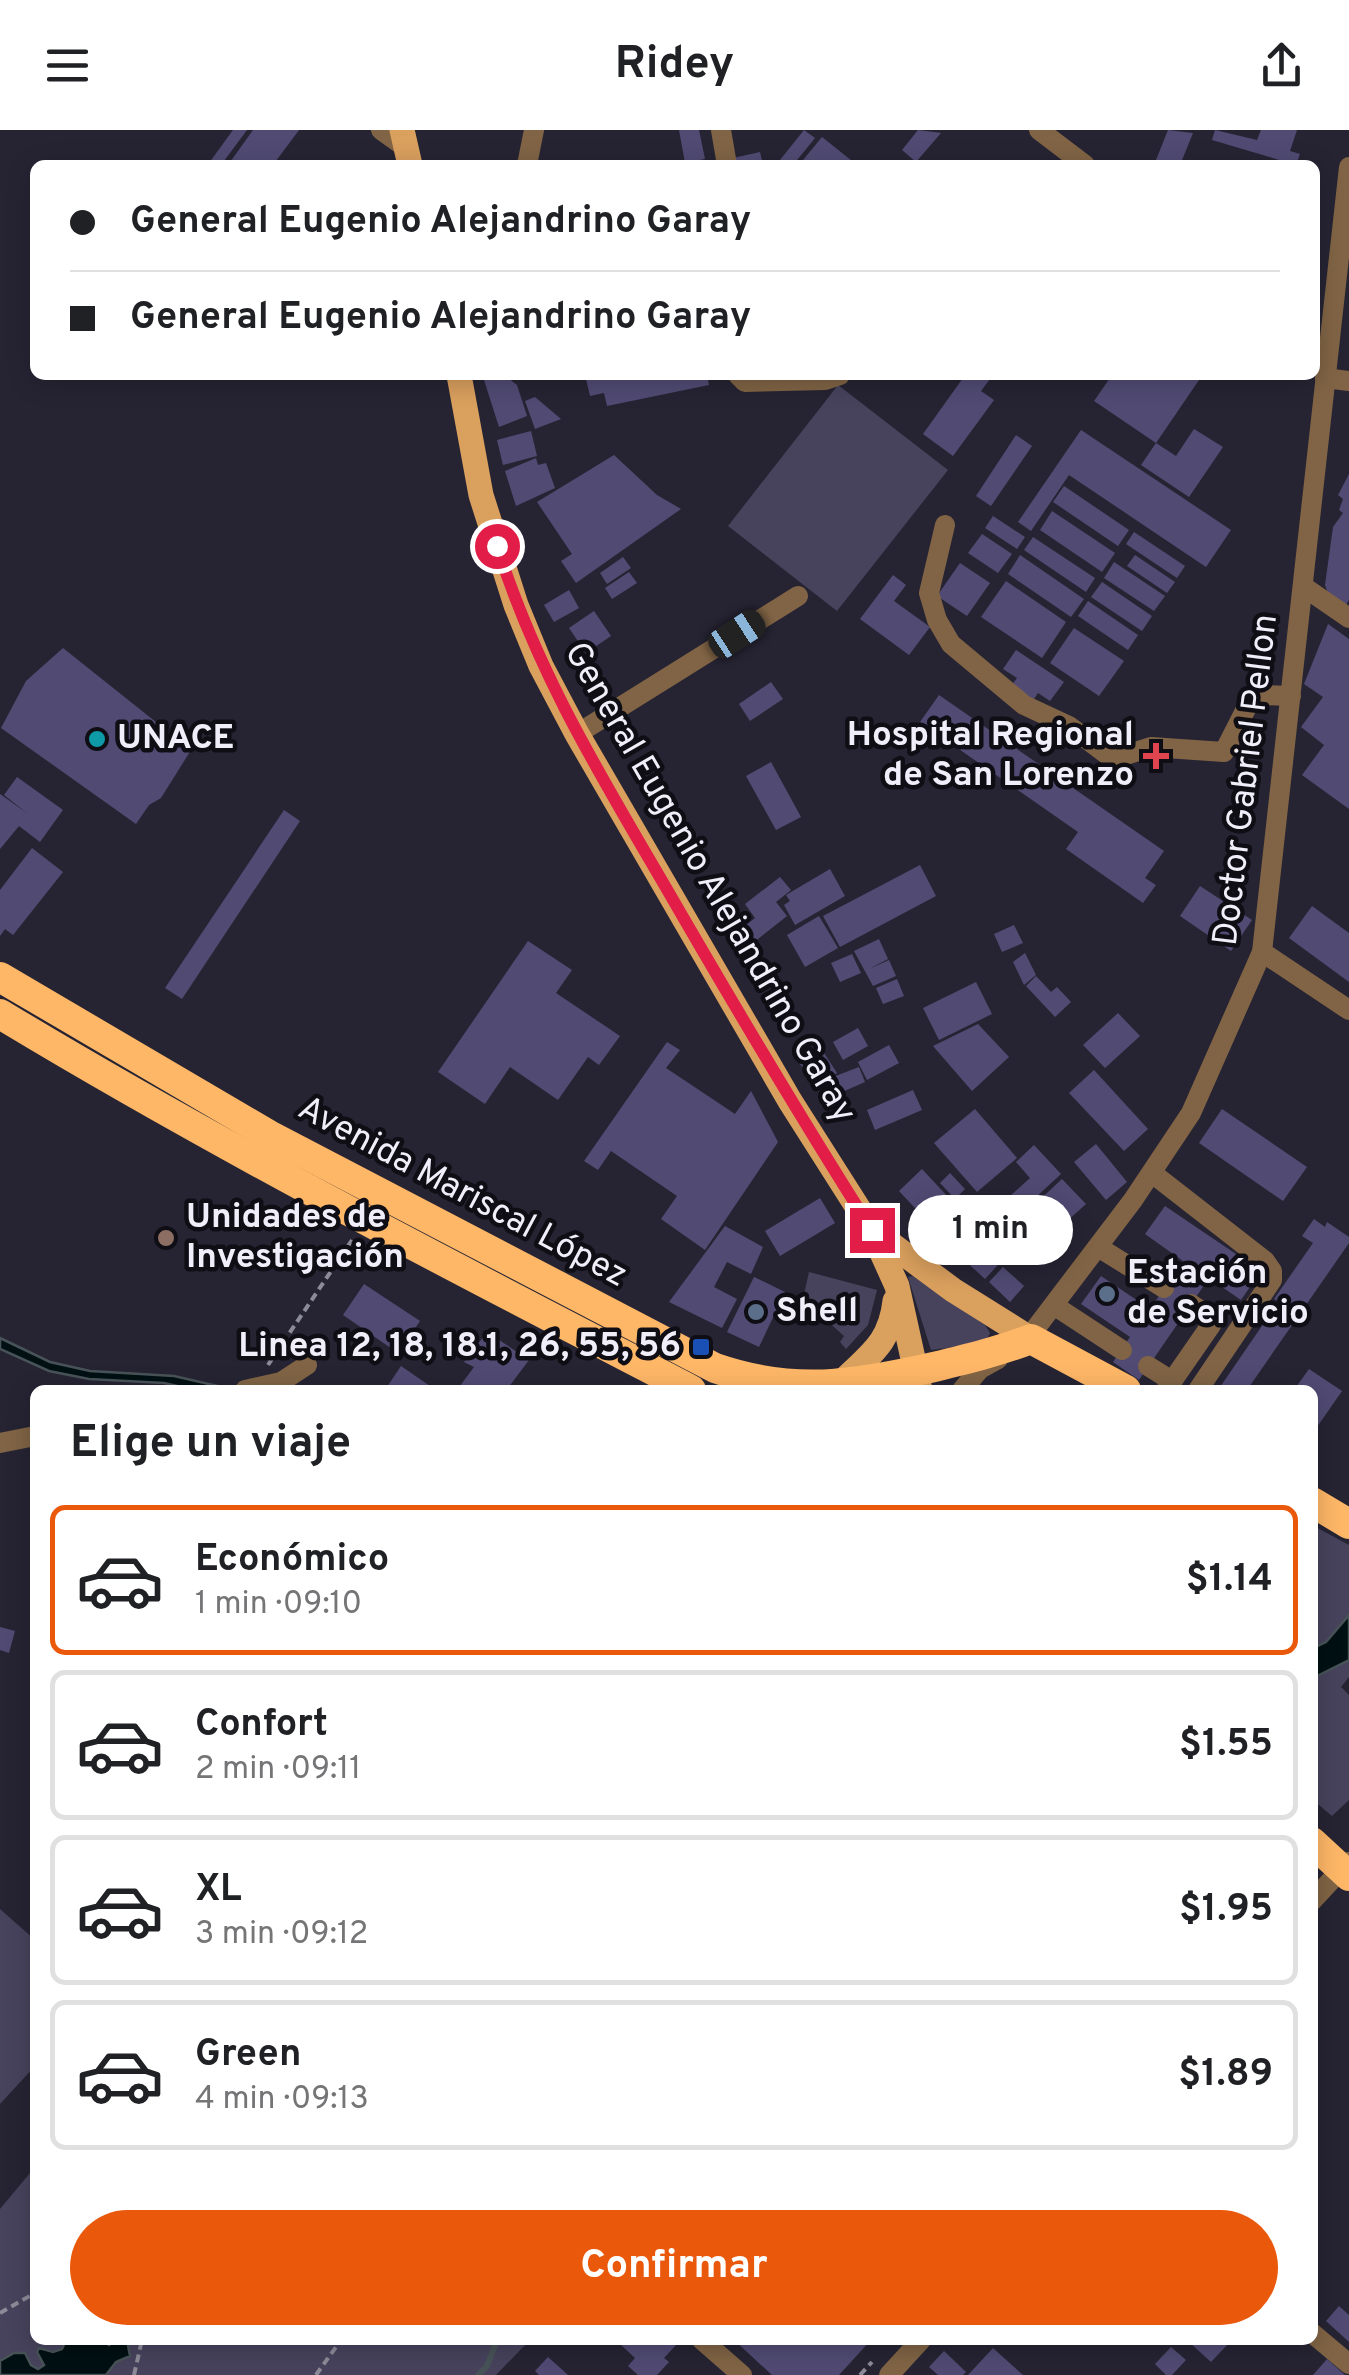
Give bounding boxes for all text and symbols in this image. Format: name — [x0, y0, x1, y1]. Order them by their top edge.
text: Ridey — [615, 37, 734, 94]
icon: menu — [40, 38, 95, 93]
icon: share — [1254, 38, 1309, 93]
text: General Eugenio Alejandrino Garay — [130, 198, 751, 247]
text: General Eugenio Alejandrino Garay — [130, 294, 751, 343]
route start — [475, 524, 520, 569]
car — [704, 605, 770, 663]
street label: Doctor Gabriel Pellon — [1205, 612, 1289, 948]
street label: General Eugenio Alejandrino Garay — [553, 635, 865, 1131]
place label: Hospital Regional de San Lorenzo — [847, 714, 1134, 798]
place label: UNACE — [117, 717, 234, 761]
marker: UNACE — [86, 728, 108, 750]
marker: Hospital Regional de San Lorenzo — [1143, 743, 1169, 769]
street label: Avenida Mariscal López — [290, 1087, 634, 1299]
callout: 1 min — [907, 1195, 1072, 1265]
place label: Unidades de Investigación — [186, 1196, 404, 1280]
route end — [850, 1208, 895, 1253]
text: 1 min — [952, 1210, 1029, 1250]
marker: Unidades de Investigación — [155, 1227, 177, 1249]
place label: Estación de Servicio — [1127, 1252, 1309, 1336]
marker: Estación de Servicio — [1096, 1283, 1118, 1305]
place label: Shell — [776, 1290, 858, 1334]
marker: Shell — [745, 1301, 767, 1323]
place label: Linea 12, 18, 18.1, 26, 55, 56 — [238, 1325, 681, 1369]
marker: Linea 12, 18, 18.1, 26, 55, 56 — [690, 1336, 712, 1358]
text: Elige un viaje — [70, 1416, 351, 1473]
icon: car — [75, 1535, 165, 1625]
text: Económico — [195, 1536, 389, 1585]
text: $1.14 — [1186, 1556, 1273, 1605]
text: 1 min · 09:10 — [195, 1585, 362, 1625]
icon: car — [75, 1700, 165, 1790]
text: Confort — [195, 1701, 328, 1750]
text: $1.55 — [1179, 1721, 1273, 1770]
text: 2 min · 09:11 — [195, 1750, 361, 1790]
icon: car — [75, 1865, 165, 1955]
text: XL — [195, 1866, 242, 1915]
text: $1.95 — [1179, 1886, 1273, 1935]
text: 3 min · 09:12 — [195, 1915, 368, 1955]
icon: car — [75, 2030, 165, 2120]
text: Green — [195, 2031, 301, 2080]
text: $1.89 — [1178, 2051, 1273, 2100]
text: 4 min · 09:13 — [195, 2080, 369, 2120]
button: Confirmar — [70, 2210, 1278, 2325]

